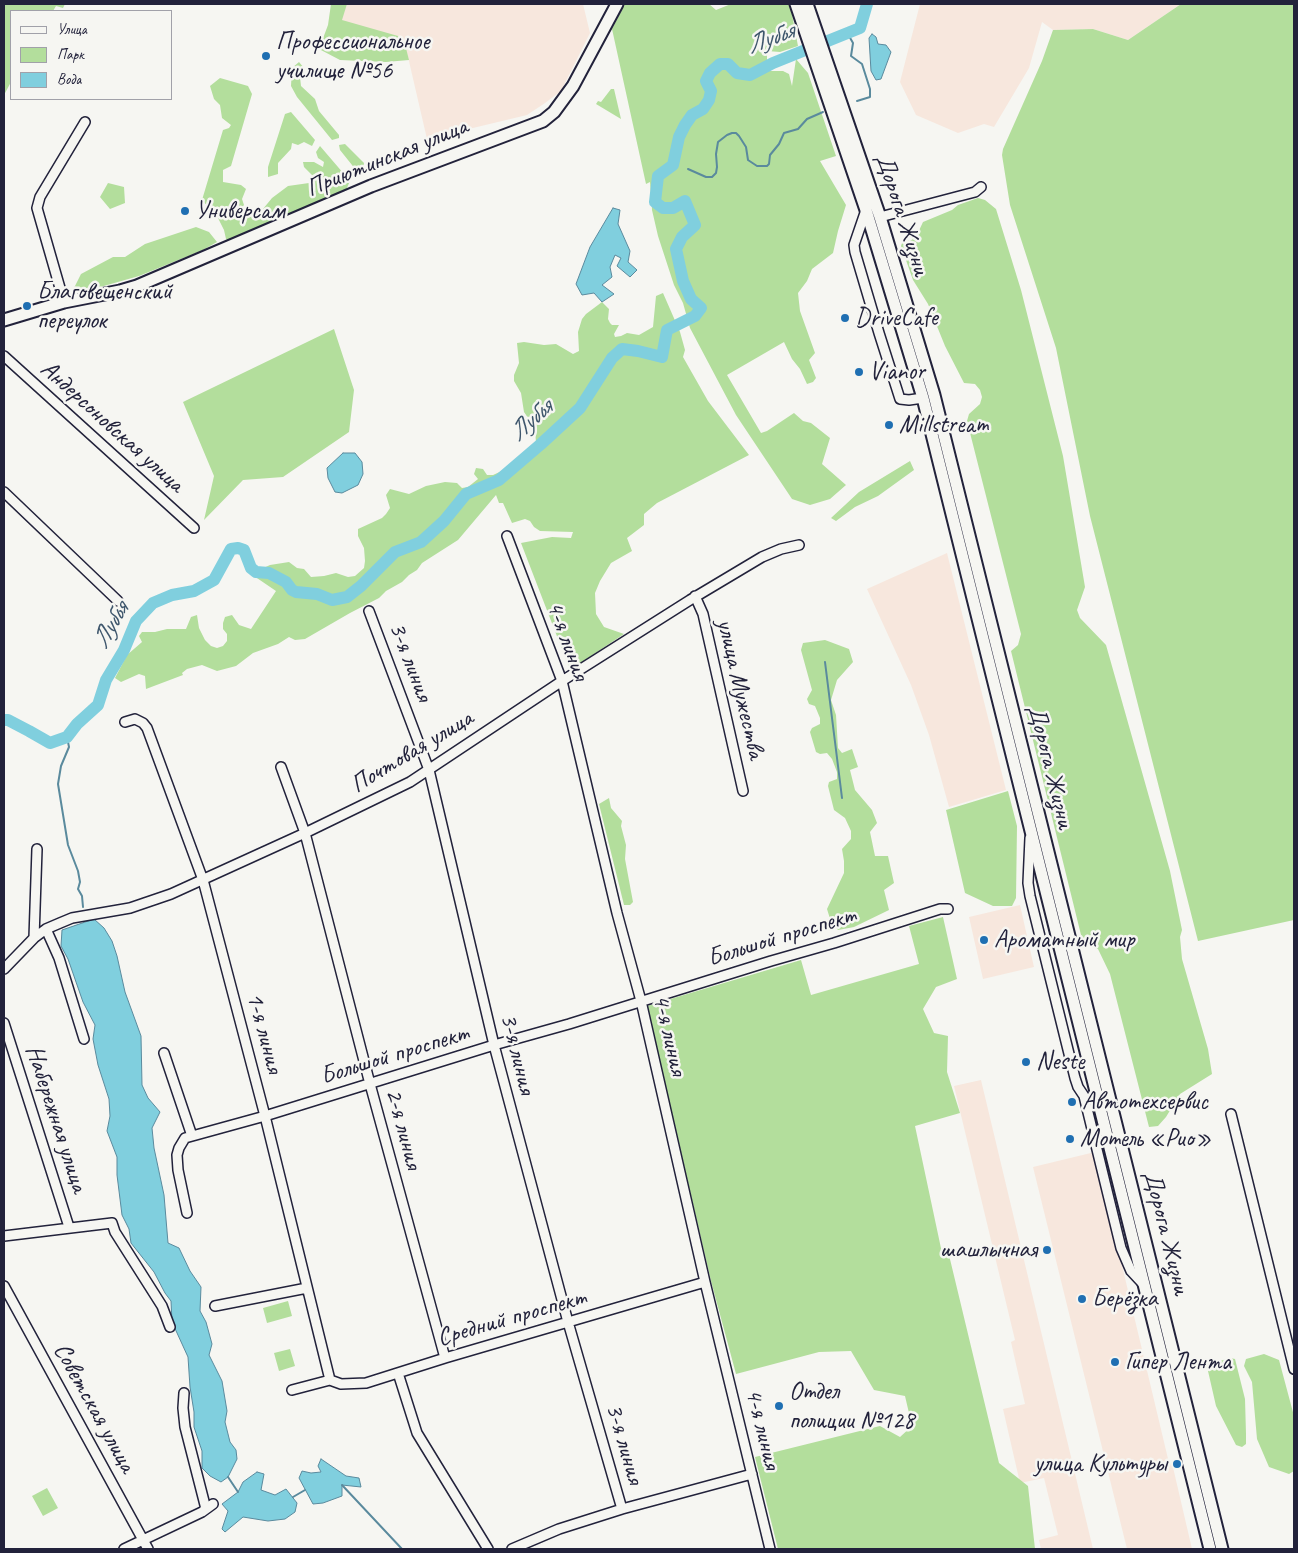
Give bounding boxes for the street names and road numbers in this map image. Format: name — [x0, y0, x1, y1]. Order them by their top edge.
street label: Приютинская улица — [302, 112, 472, 204]
street label: Дорога Жизни — [868, 150, 936, 280]
street label: Андерсоновская улица — [34, 355, 190, 499]
street label: 4-я линия — [539, 597, 595, 685]
street label: улица Мужества — [709, 616, 771, 762]
street label: 3-я линия — [381, 618, 439, 706]
street label: Дорога Жизни — [1020, 702, 1080, 832]
street label: Почтовая улица — [345, 704, 479, 800]
street label: Большой проспект — [704, 900, 860, 974]
street label: 1-я линия — [239, 989, 289, 1077]
street label: 4-я линия — [645, 992, 693, 1078]
street label: 3-я линия — [492, 1010, 542, 1098]
street label: Большой проспект — [317, 1018, 473, 1092]
street label: Набережная улица — [18, 1042, 94, 1196]
street label: 2-я линия — [378, 1085, 428, 1173]
street label: Дорога Жизни — [1136, 1168, 1196, 1298]
street label: Средний проспект — [434, 1282, 590, 1354]
street label: Советская улица — [46, 1338, 142, 1478]
street label: 4-я линия — [737, 1385, 787, 1473]
street label: 3-я линия — [598, 1400, 650, 1488]

